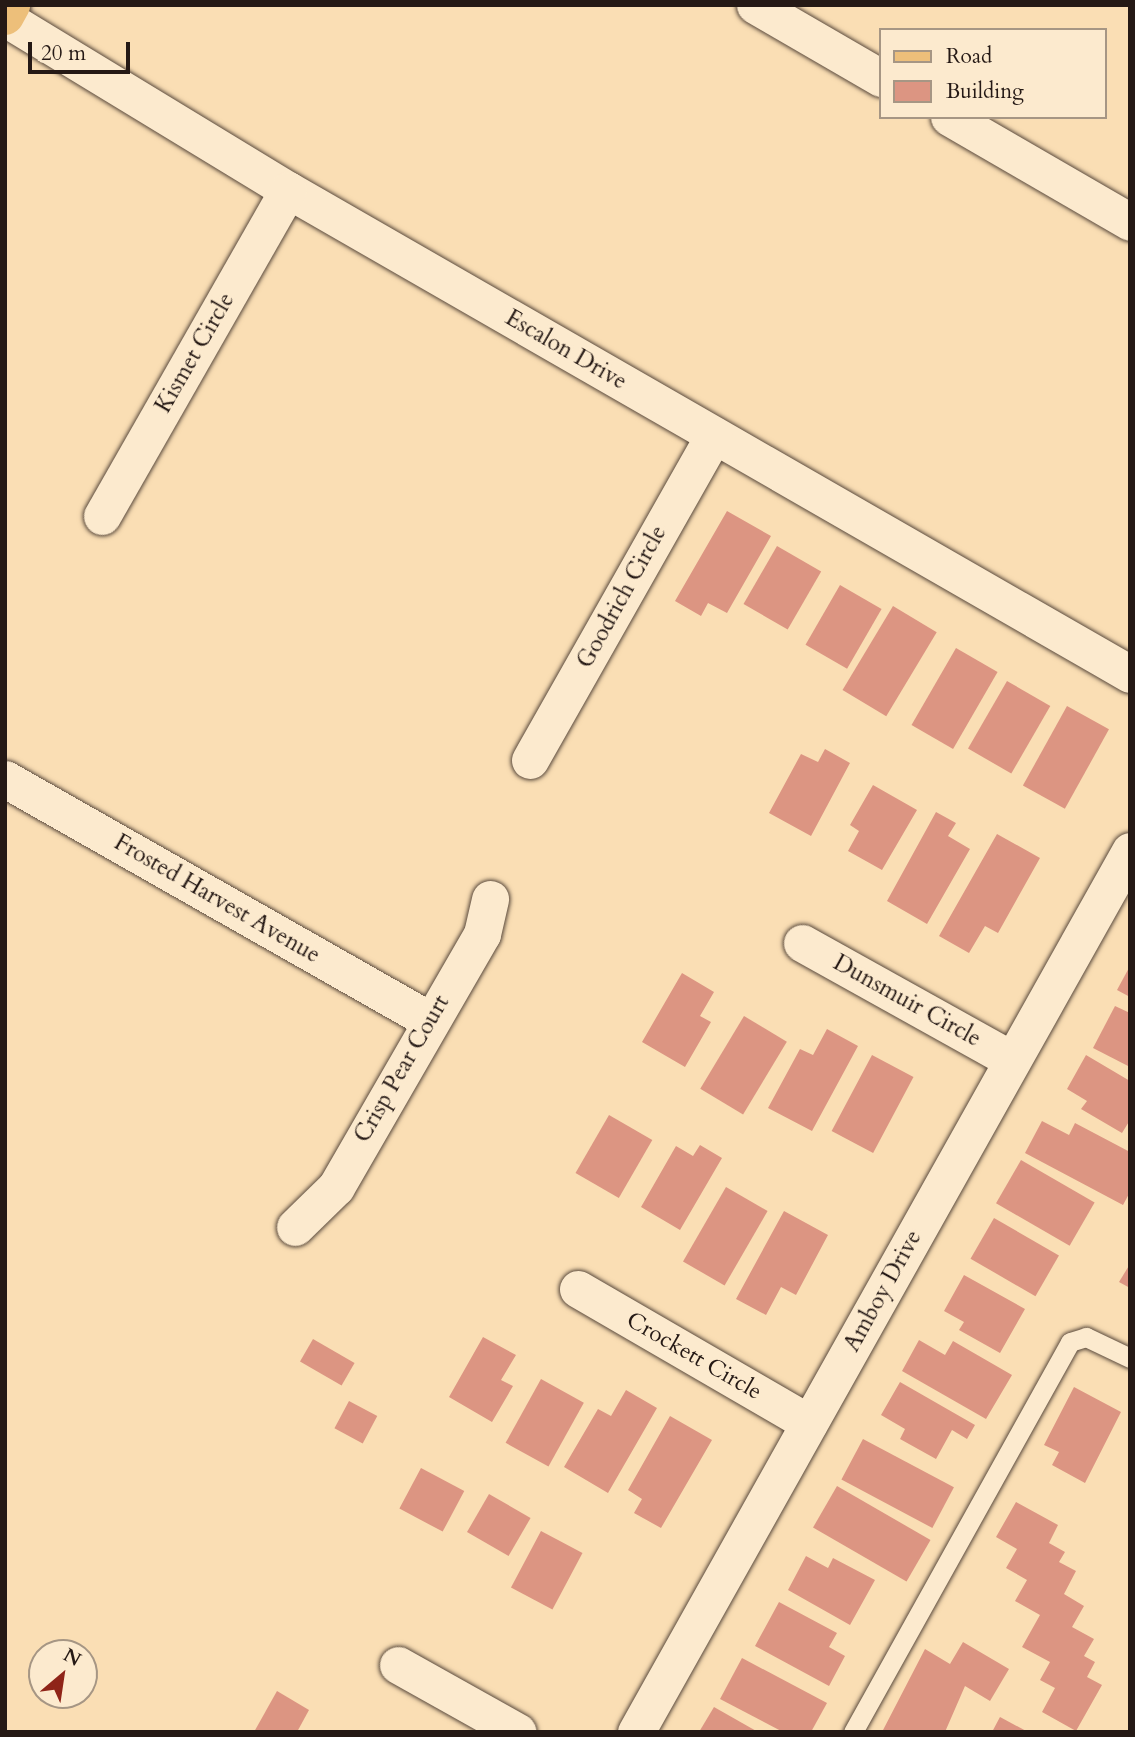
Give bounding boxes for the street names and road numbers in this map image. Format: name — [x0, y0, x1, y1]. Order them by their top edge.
street label: Kismet Circle — [150, 288, 240, 418]
street label: Escalon Drive — [500, 304, 632, 396]
street label: Goodrich Circle — [571, 521, 673, 673]
street label: Frosted Harvest Avenue — [109, 829, 325, 969]
street label: Dunsmuir Circle — [828, 949, 986, 1053]
street label: Crisp Pear Court — [349, 990, 455, 1148]
street label: Amboy Drive — [838, 1225, 928, 1357]
street label: Crockett Circle — [621, 1306, 767, 1406]

